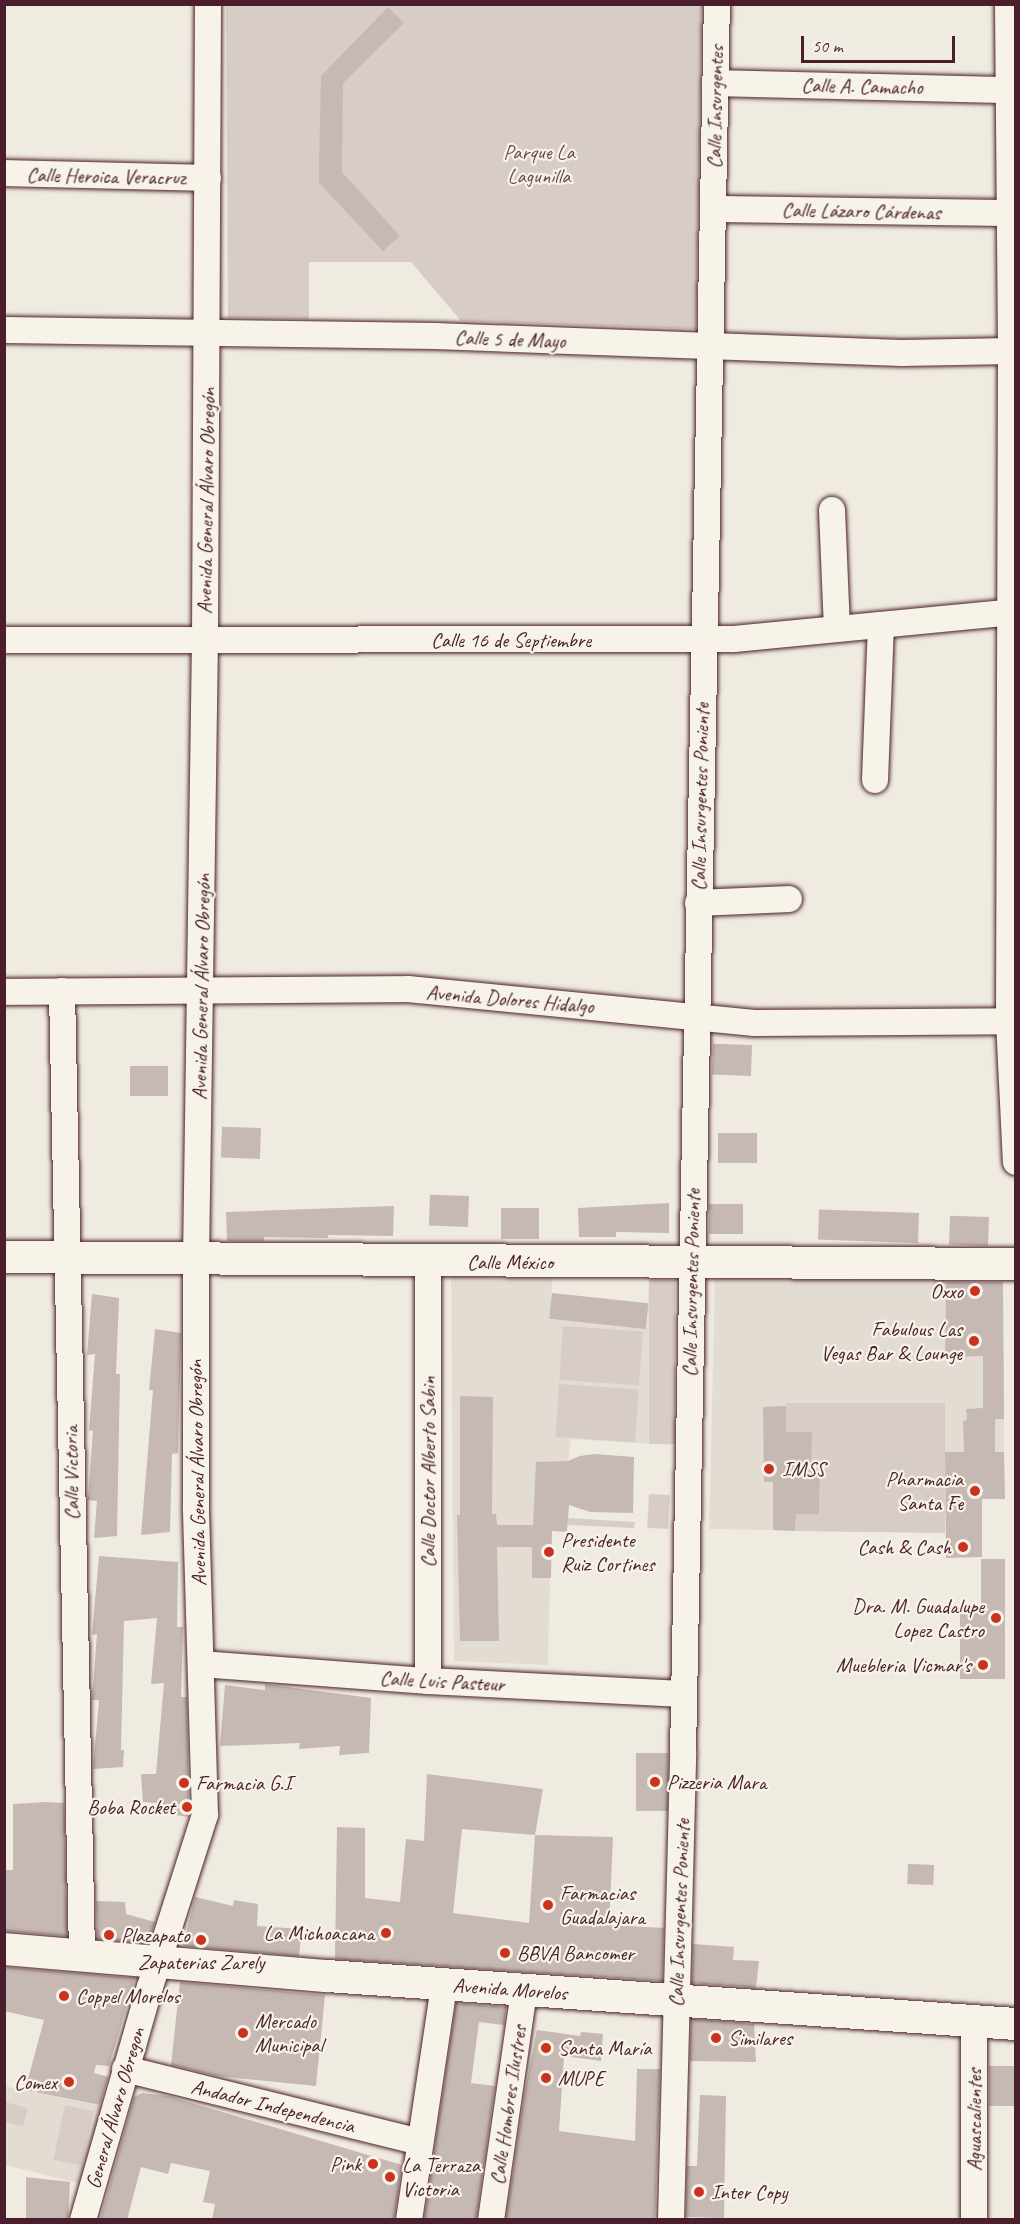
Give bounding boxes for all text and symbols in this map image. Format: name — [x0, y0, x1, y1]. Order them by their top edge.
scale bar — [804, 24, 958, 62]
text: 50 m — [812, 35, 843, 57]
street label: Calle Insurgentes — [701, 45, 729, 169]
street label: Calle A. Camacho — [801, 72, 923, 100]
park label: Parque La Lagunilla — [503, 139, 575, 189]
street label: Calle Heroica Veracruz — [26, 162, 186, 190]
street label: Calle Lázaro Cárdenas — [781, 197, 941, 225]
street label: Calle 5 de Mayo — [454, 324, 566, 354]
street label: Avenida General Álvaro Obregón — [191, 388, 221, 614]
street label: Calle 16 de Septiembre — [431, 627, 591, 653]
street label: Calle Insurgentes Poniente — [686, 703, 714, 891]
street label: Avenida General Álvaro Obregón — [186, 874, 216, 1100]
street label: Avenida Dolores Hidalgo — [425, 979, 595, 1019]
street label: Calle Insurgentes Poniente — [677, 1189, 705, 1377]
street label: Calle México — [467, 1249, 553, 1275]
place label: Oxxo — [930, 1278, 963, 1304]
marker: Oxxo — [968, 1284, 982, 1298]
place label: Fabulous Las Vegas Bar & Lounge — [820, 1316, 962, 1366]
marker: Fabulous Las Vegas Bar & Lounge — [967, 1334, 981, 1348]
street label: Avenida General Álvaro Obregón — [182, 1360, 212, 1586]
street label: Calle Doctor Alberto Sabin — [415, 1376, 441, 1568]
street label: Calle Victoria — [58, 1425, 84, 1521]
place label: IMSS — [782, 1456, 825, 1482]
marker: IMSS — [760, 1460, 778, 1478]
place label: Pharmacia Santa Fe — [886, 1466, 963, 1516]
marker: Pharmacia Santa Fe — [968, 1484, 982, 1498]
place label: Presidente Ruiz Cortines — [561, 1527, 654, 1577]
place label: Cash & Cash — [857, 1534, 951, 1560]
marker: Cash & Cash — [956, 1540, 970, 1554]
marker: Presidente Ruiz Cortines — [542, 1545, 556, 1559]
place label: Dra. M. Guadalupe Lopez Castro — [852, 1593, 984, 1643]
marker: Dra. M. Guadalupe Lopez Castro — [989, 1611, 1003, 1625]
place label: Muebleria Vicmar's — [837, 1652, 971, 1678]
marker: Muebleria Vicmar's — [976, 1658, 990, 1672]
street label: Calle Luis Pasteur — [379, 1665, 505, 1697]
place label: Pizzeria Mara — [667, 1769, 767, 1795]
place label: Farmacia G.I — [196, 1770, 292, 1796]
marker: Pizzeria Mara — [648, 1775, 662, 1789]
marker: Farmacia G.I — [177, 1776, 191, 1790]
place label: Boba Rocket — [87, 1794, 175, 1820]
marker: Boba Rocket — [180, 1800, 194, 1814]
street label: Calle Insurgentes Poniente — [663, 1819, 695, 2007]
place label: Farmacias Guadalajara — [560, 1880, 645, 1930]
marker: Farmacias Guadalajara — [541, 1898, 555, 1912]
place label: La Michoacana — [264, 1920, 374, 1946]
place label: Plazapato — [121, 1922, 190, 1948]
marker: La Michoacana — [379, 1926, 393, 1940]
marker: Plazapato — [102, 1928, 116, 1942]
marker: Zapaterias Zarely — [194, 1933, 208, 1947]
place label: BBVA Bancomer — [517, 1940, 634, 1966]
marker: BBVA Bancomer — [498, 1946, 512, 1960]
place label: Zapaterias Zarely — [138, 1949, 264, 1975]
street label: Avenida Morelos — [452, 1972, 568, 2006]
place label: Coppel Morelos — [76, 1983, 180, 2009]
marker: Coppel Morelos — [57, 1989, 71, 2003]
place label: Mercado Municipal — [255, 2008, 323, 2058]
street label: General Álvaro Obregon — [80, 2024, 150, 2192]
street label: Calle Hombres Ilustres — [484, 2024, 532, 2186]
place label: Similares — [728, 2025, 792, 2051]
marker: Mercado Municipal — [236, 2026, 250, 2040]
marker: Similares — [709, 2031, 723, 2045]
place label: Santa María — [558, 2035, 652, 2061]
marker: Santa María — [539, 2041, 553, 2055]
place label: MUPE — [558, 2065, 604, 2091]
place label: Comex — [14, 2069, 57, 2095]
street label: Aguascalientes — [961, 2069, 987, 2171]
marker: MUPE — [539, 2071, 553, 2085]
street label: Andador Independencia — [189, 2074, 357, 2138]
marker: Comex — [62, 2075, 76, 2089]
place label: Pink — [330, 2151, 361, 2177]
place label: La Terraza Victoria — [402, 2152, 479, 2202]
marker: Pink — [366, 2157, 380, 2171]
marker: La Terraza Victoria — [383, 2170, 397, 2184]
place label: Inter Copy — [711, 2179, 787, 2205]
marker: Inter Copy — [692, 2185, 706, 2199]

